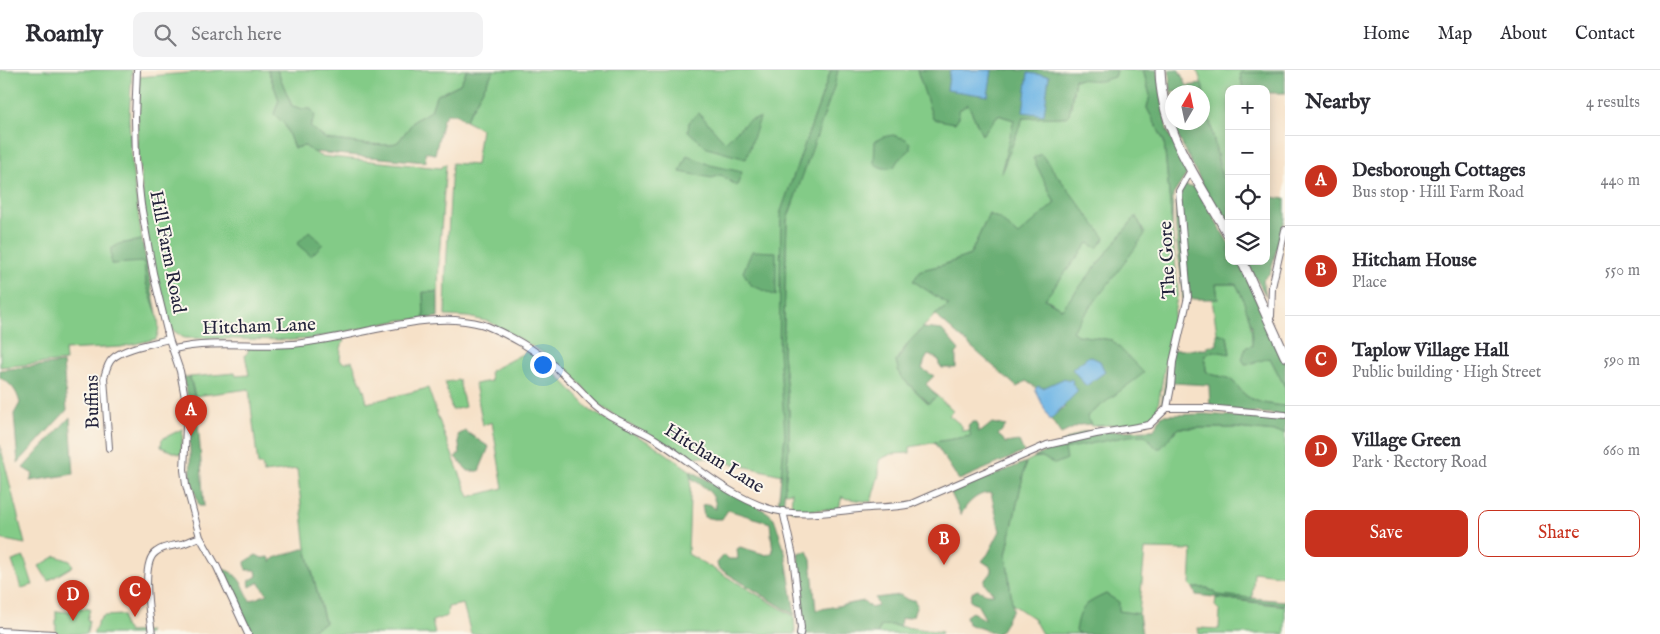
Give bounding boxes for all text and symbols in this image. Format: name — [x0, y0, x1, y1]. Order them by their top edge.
search box — [133, 12, 483, 57]
text: Roamly — [25, 19, 103, 50]
icon: search — [151, 21, 179, 49]
text: Search here — [191, 23, 282, 47]
text: Home — [1363, 23, 1410, 46]
text: Map — [1438, 23, 1472, 46]
text: About — [1500, 23, 1547, 46]
text: Contact — [1575, 23, 1635, 46]
north arrow — [1165, 85, 1210, 130]
map controls — [1225, 85, 1270, 265]
button: + — [1225, 85, 1270, 130]
text: Nearby — [1305, 89, 1370, 116]
text: 4 results — [1586, 93, 1640, 113]
button: − — [1225, 130, 1270, 175]
text: Desborough Cottages — [1352, 159, 1525, 183]
text: A — [1316, 171, 1326, 191]
text: 440 m — [1601, 171, 1640, 191]
button: locate — [1225, 175, 1270, 220]
text: Bus stop · Hill Farm Road — [1352, 183, 1524, 203]
street label: Hill Farm Road — [143, 189, 191, 316]
street label: The Gore — [1154, 220, 1182, 299]
button: layers — [1225, 220, 1270, 265]
text: Hitcham House — [1352, 249, 1477, 273]
text: B — [1316, 261, 1326, 281]
text: 550 m — [1605, 261, 1640, 281]
text: Place — [1352, 273, 1387, 293]
street label: Hitcham Lane — [202, 313, 317, 341]
text: Taplow Village Hall — [1352, 339, 1509, 363]
text: C — [1315, 351, 1327, 371]
text: 590 m — [1604, 351, 1640, 371]
your location — [530, 352, 556, 378]
text: Public building · High Street — [1352, 363, 1541, 383]
street label: Buffins — [81, 375, 105, 429]
pin: A — [175, 395, 207, 436]
street label: Hitcham Lane — [659, 419, 769, 499]
text: Village Green — [1352, 429, 1461, 453]
text: D — [1315, 441, 1327, 461]
text: 660 m — [1603, 441, 1640, 461]
text: Park · Rectory Road — [1352, 453, 1487, 473]
button: Save — [1305, 510, 1468, 557]
button: Share — [1478, 510, 1640, 557]
pin: B — [928, 524, 960, 565]
pin: C — [119, 576, 151, 617]
pin: D — [57, 580, 89, 621]

